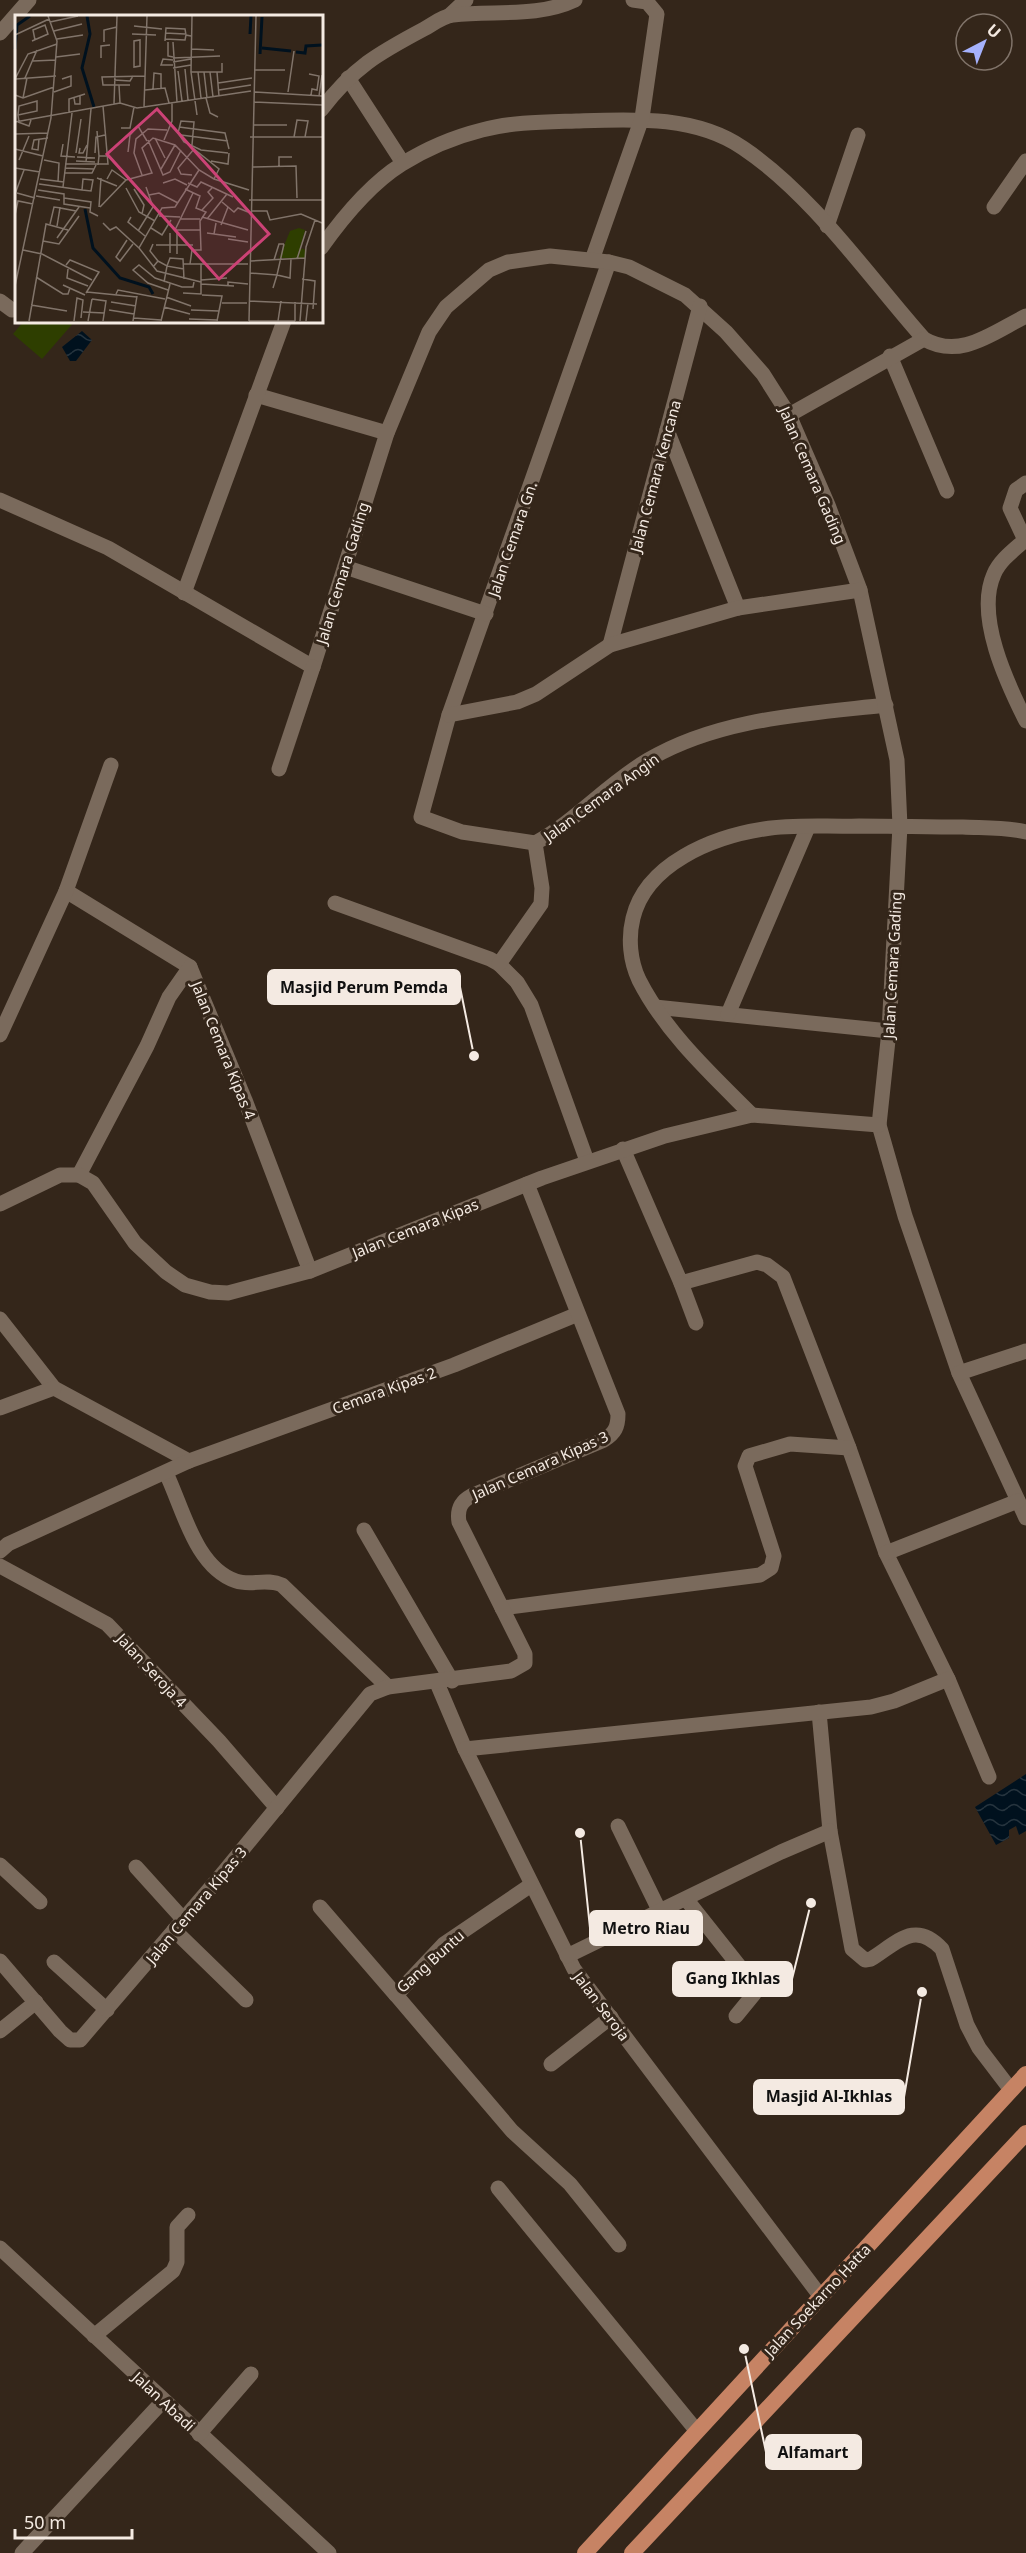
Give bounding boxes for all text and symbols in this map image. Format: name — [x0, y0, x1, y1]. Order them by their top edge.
north arrow — [954, 12, 1014, 72]
inset map — [15, 15, 322, 322]
text: U — [982, 19, 1006, 43]
street label: Jalan Cemara Kencana — [625, 398, 685, 556]
street label: Jalan Cemara Gading — [774, 401, 851, 547]
street label: Jalan Cemara Gn. — [482, 479, 541, 601]
street label: Jalan Cemara Gading — [310, 500, 373, 648]
street label: Jalan Cemara Angin — [538, 748, 663, 847]
street label: Jalan Cemara Gading — [878, 891, 906, 1041]
callout: Masjid Perum Pemda — [268, 970, 460, 1004]
street label: Jalan Cemara Kipas 4 — [186, 976, 261, 1122]
text: Masjid Perum Pemda — [280, 976, 448, 998]
street label: Jalan Cemara Kipas — [347, 1194, 481, 1263]
street label: Cemara Kipas 2 — [329, 1362, 439, 1418]
street label: Jalan Cemara Kipas 3 — [467, 1426, 611, 1505]
street label: Jalan Seroja 4 — [111, 1627, 192, 1712]
street label: Jalan Cemara Kipas 3 — [140, 1842, 251, 1969]
callout: Metro Riau — [590, 1911, 702, 1945]
text: Metro Riau — [602, 1917, 690, 1939]
street label: Gang Buntu — [392, 1925, 468, 1997]
callout: Gang Ikhlas — [673, 1962, 792, 1996]
street label: Jalan Seroja — [568, 1966, 635, 2045]
text: Gang Ikhlas — [686, 1967, 780, 1989]
callout: Masjid Al-Ikhlas — [754, 2080, 904, 2114]
text: Masjid Al-Ikhlas — [766, 2085, 892, 2107]
street label: Jalan Soekarno Hatta — [758, 2239, 875, 2362]
street label: Jalan Abadi — [127, 2366, 199, 2435]
callout: Alfamart — [766, 2435, 861, 2469]
text: Alfamart — [778, 2441, 848, 2463]
scale bar — [15, 2502, 132, 2540]
text: 50 m — [24, 2510, 66, 2534]

